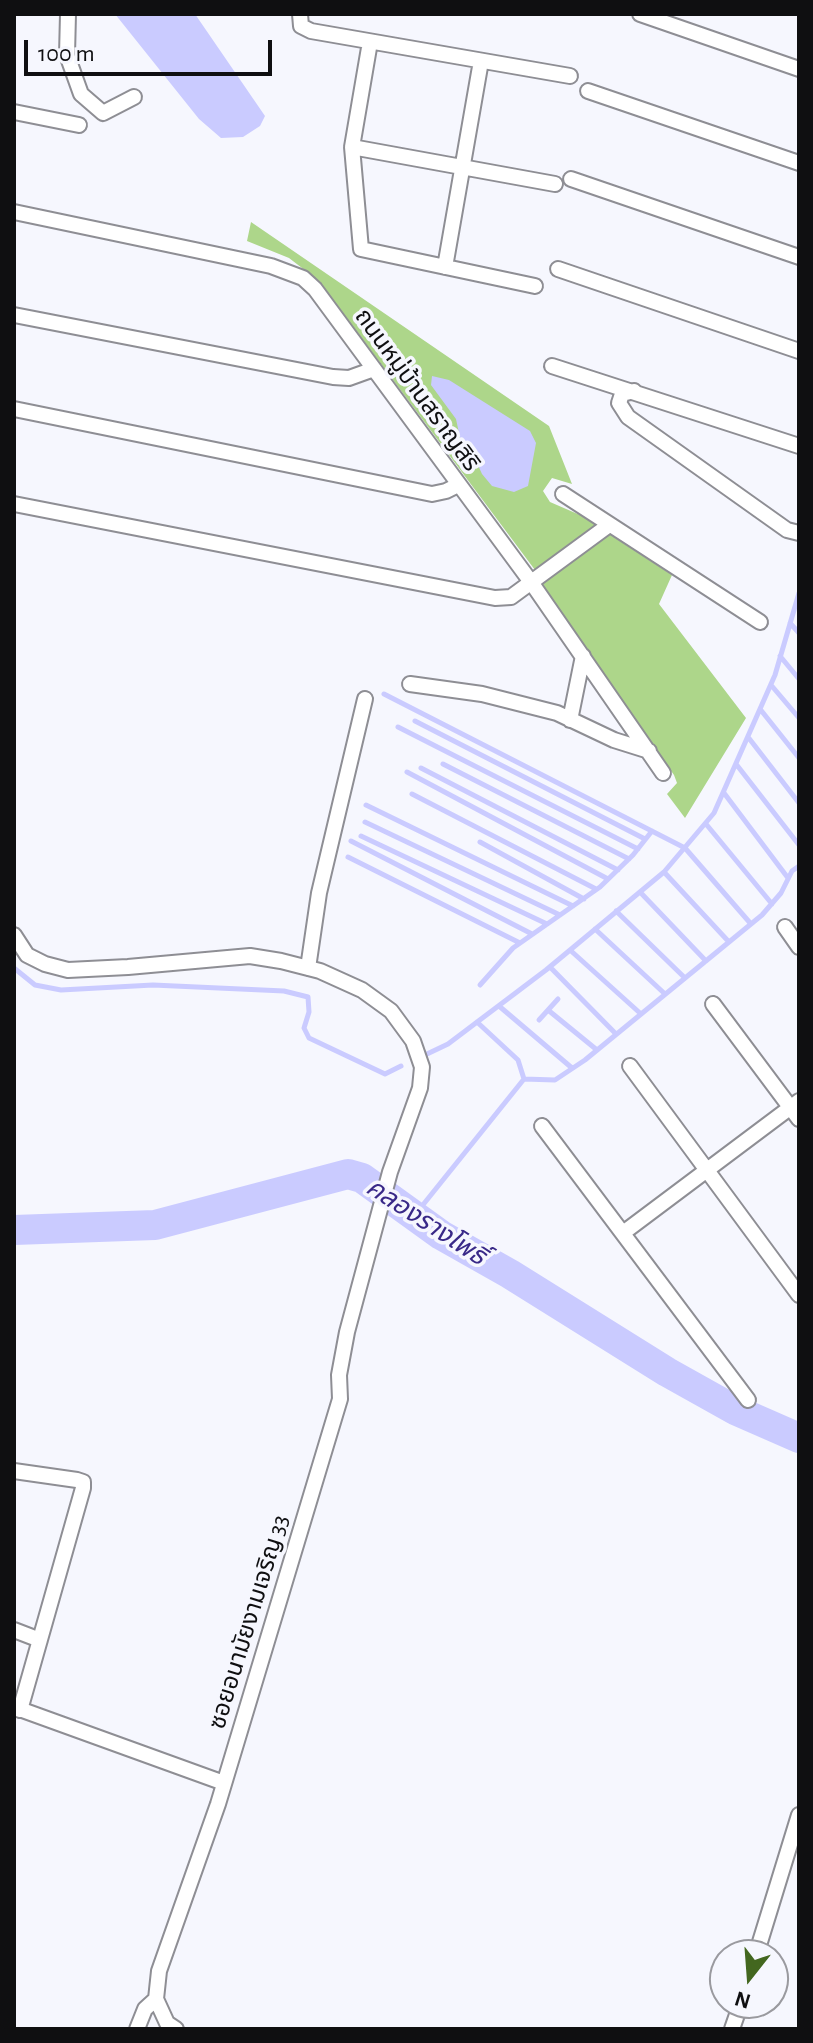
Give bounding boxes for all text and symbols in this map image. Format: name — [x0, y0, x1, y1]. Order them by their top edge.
scale bar — [28, 24, 276, 74]
text: 100 m — [38, 42, 95, 66]
street label: ถนนหมู่บ้านสราญสิริ — [348, 303, 486, 477]
water label: คลองรางโพธิ์ — [360, 1172, 492, 1272]
street label: ซอยอนามัยงามเจริญ 33 — [203, 1511, 295, 1733]
north arrow — [709, 1939, 789, 2019]
text: N — [732, 1987, 753, 2013]

